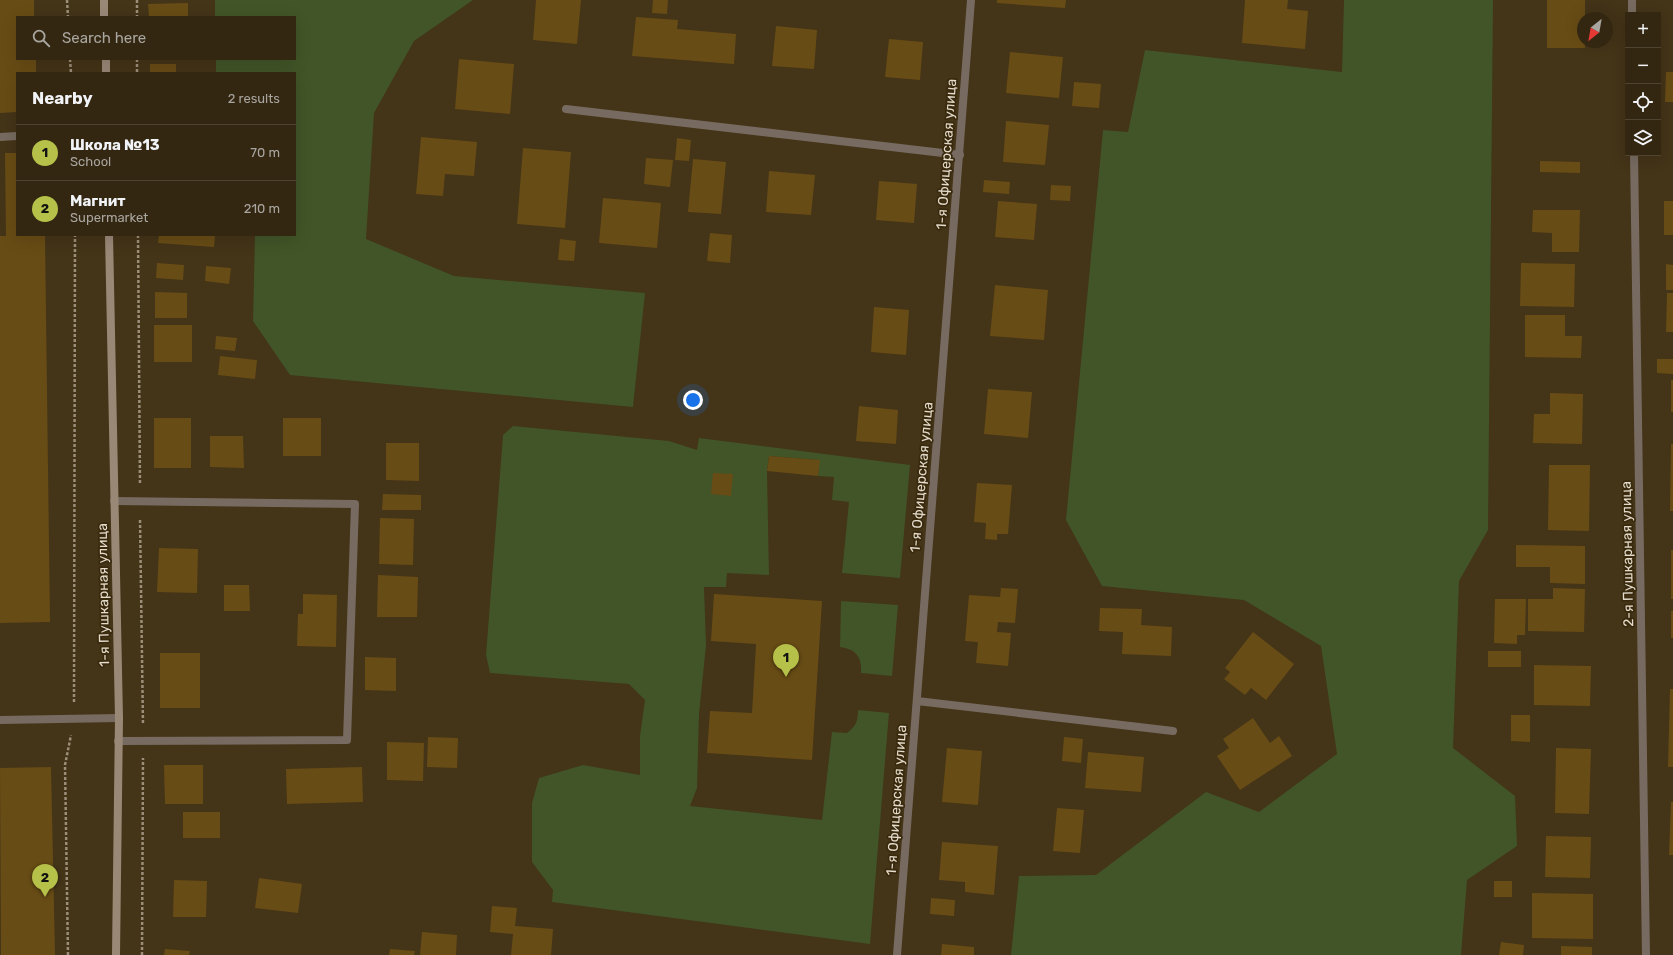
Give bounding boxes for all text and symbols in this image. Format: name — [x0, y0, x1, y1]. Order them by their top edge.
north arrow — [1577, 12, 1613, 48]
map controls — [1625, 12, 1661, 156]
button: + — [1625, 12, 1661, 48]
search box — [16, 16, 296, 60]
icon: search — [30, 27, 52, 49]
text: Search here — [62, 29, 146, 47]
button: − — [1625, 48, 1661, 84]
street label: 1-я Офицерская улица — [933, 78, 960, 230]
button: locate — [1625, 84, 1661, 120]
text: Nearby — [32, 88, 93, 108]
text: 2 results — [228, 91, 280, 106]
button: layers — [1625, 120, 1661, 156]
text: Школа №13 — [70, 136, 160, 154]
text: 1 — [42, 145, 48, 160]
text: 70 m — [250, 145, 280, 160]
text: School — [70, 154, 111, 169]
text: Магнит — [70, 192, 126, 210]
text: 2 — [41, 201, 49, 216]
text: 210 m — [244, 201, 280, 216]
text: Supermarket — [70, 210, 148, 225]
your location — [683, 390, 703, 410]
street label: 1-я Офицерская улица — [906, 401, 937, 553]
street label: 2-я Пушкарная улица — [1618, 481, 1637, 627]
street label: 1-я Пушкарная улица — [94, 523, 113, 667]
pin: 1 — [773, 644, 799, 677]
street label: 1-я Офицерская улица — [883, 724, 910, 876]
pin: 2 — [32, 864, 58, 897]

